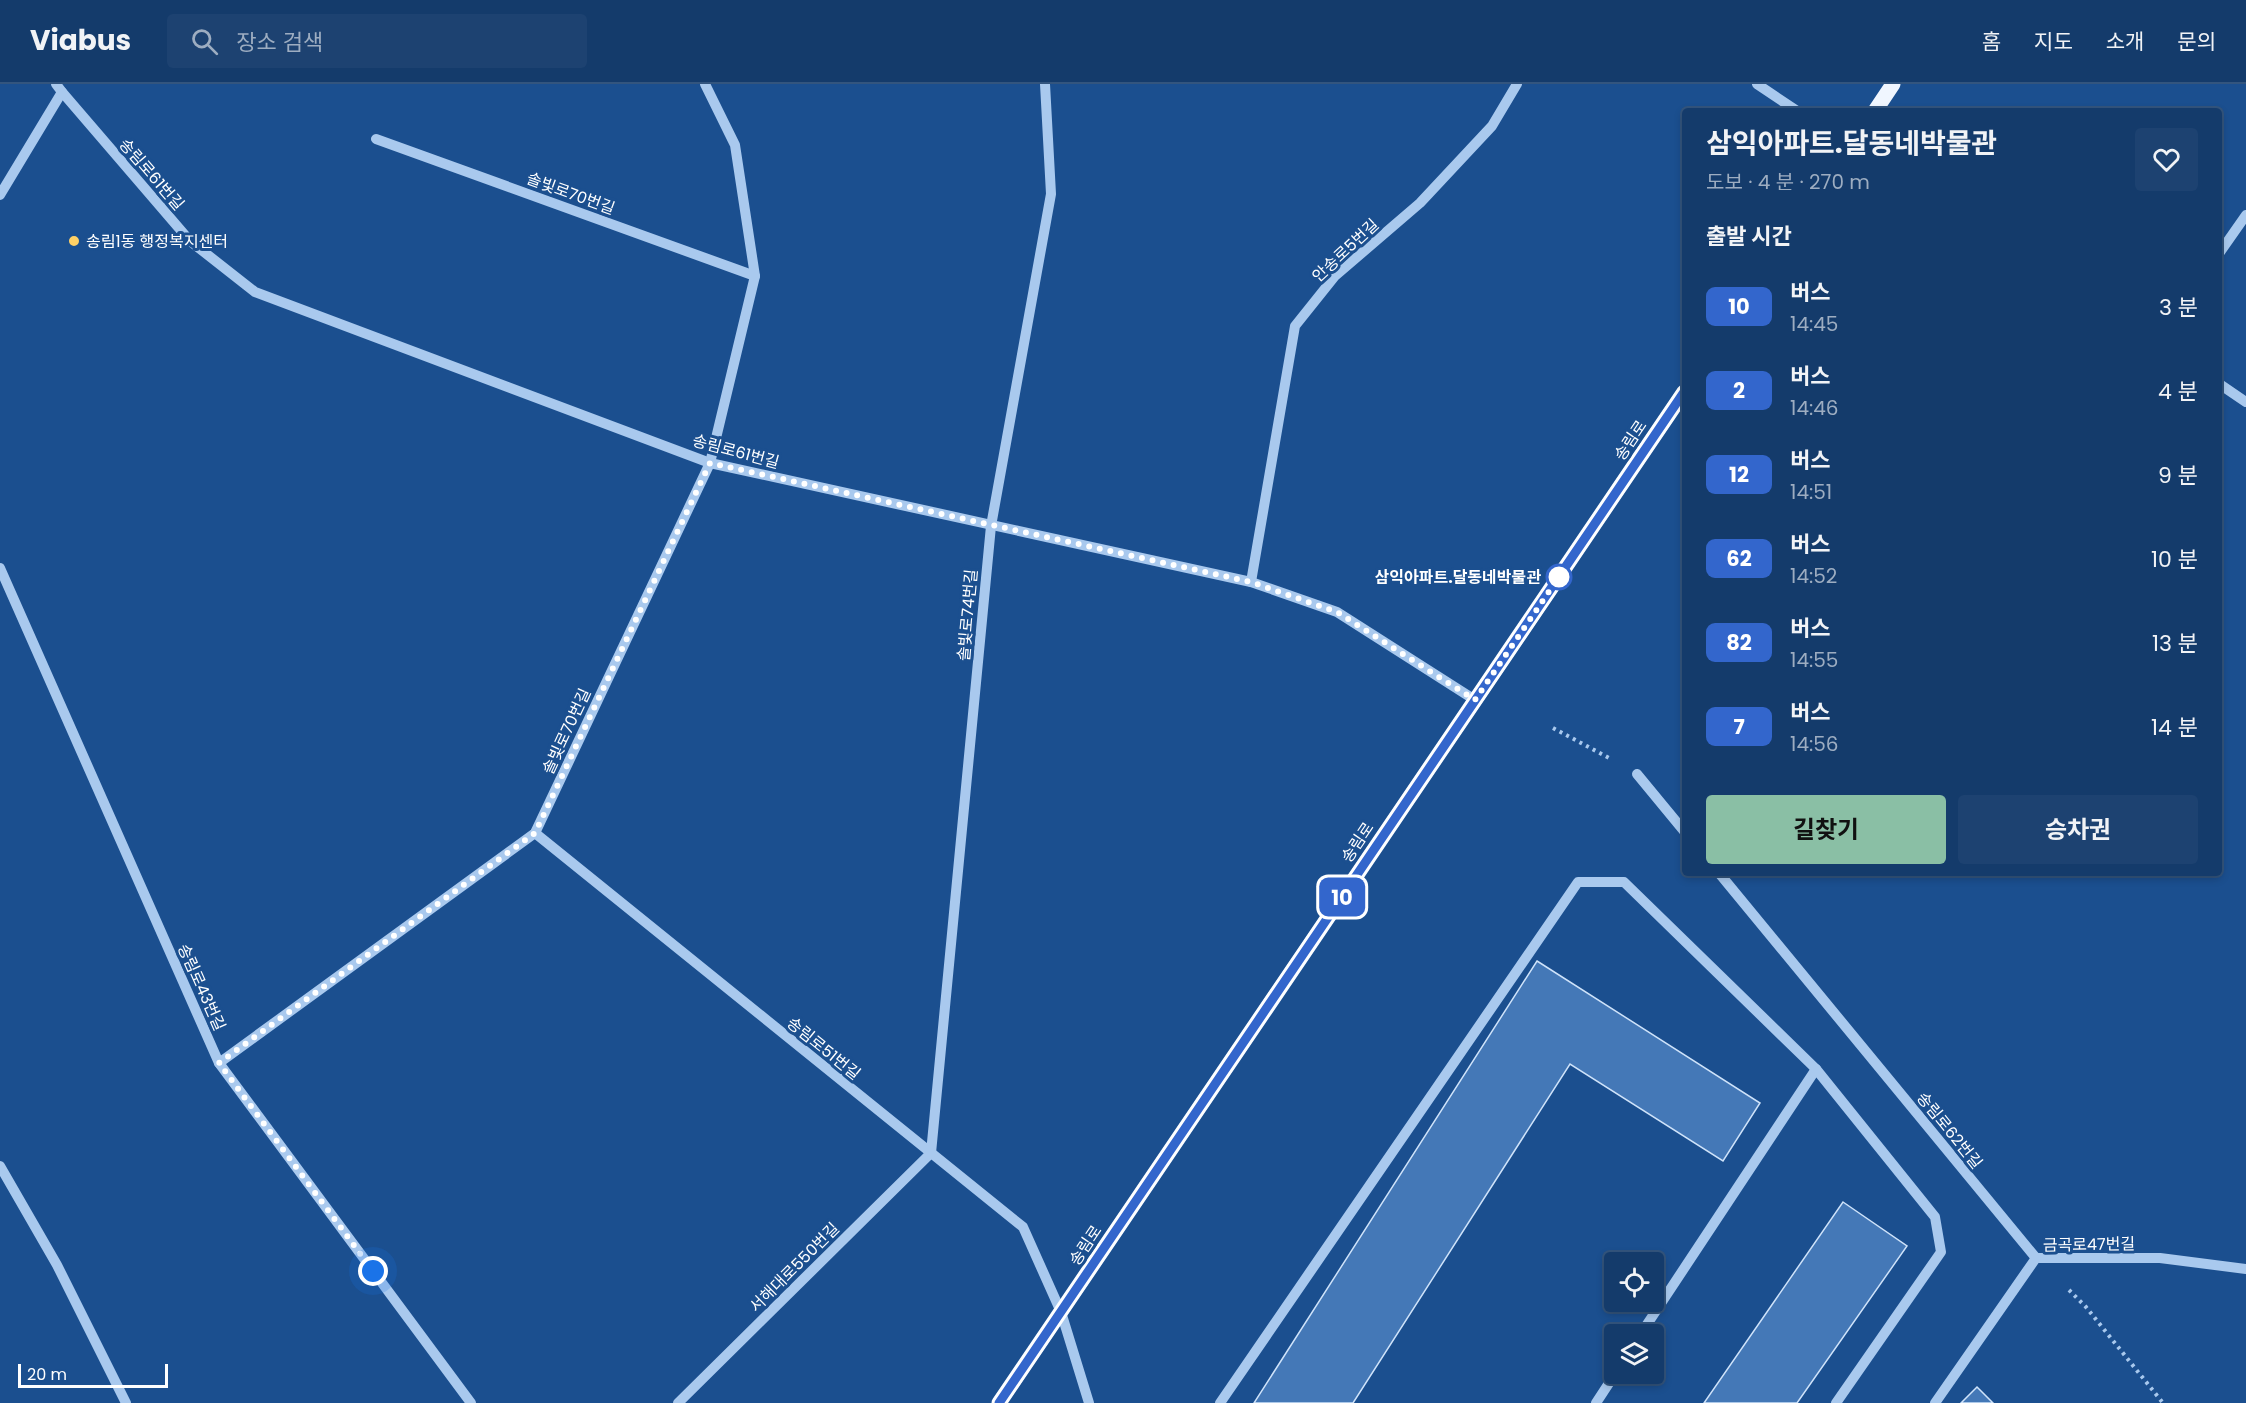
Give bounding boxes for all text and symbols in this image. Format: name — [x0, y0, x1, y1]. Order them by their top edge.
search box — [167, 14, 587, 68]
text: Viabus — [30, 21, 131, 60]
icon: search — [188, 25, 221, 58]
text: 장소 검색 — [236, 27, 323, 58]
text: 홈 — [1982, 27, 2001, 56]
text: 지도 — [2034, 27, 2073, 56]
text: 소개 — [2106, 27, 2144, 56]
text: 문의 — [2177, 27, 2216, 56]
text: 삼익아파트.달동네박물관 — [1706, 124, 1997, 163]
button: heart — [2135, 128, 2198, 191]
street label: 송림로61번길 — [114, 133, 189, 215]
street label: 솔빛로70번길 — [523, 167, 618, 220]
text: 도보 · 4 분 · 270 m — [1706, 168, 1870, 196]
street label: 안송로5번길 — [1307, 213, 1384, 287]
text: 출발 시간 — [1706, 221, 1792, 252]
place label: 송림1동 행정복지센터 — [86, 230, 228, 253]
marker: 송림1동 행정복지센터 — [67, 234, 81, 248]
text: 버스 — [1790, 277, 1830, 308]
text: 10 — [1728, 292, 1750, 321]
text: 3 분 — [2159, 292, 2198, 323]
text: 14:45 — [1790, 310, 1838, 338]
text: 버스 — [1790, 361, 1830, 392]
text: 2 — [1733, 376, 1745, 405]
text: 4 분 — [2158, 376, 2198, 407]
text: 14:46 — [1790, 394, 1839, 422]
street label: 송림로 — [1609, 415, 1652, 465]
street label: 송림로61번길 — [690, 429, 782, 474]
text: 버스 — [1790, 445, 1830, 476]
text: 12 — [1729, 460, 1749, 489]
text: 9 분 — [2158, 460, 2198, 491]
text: 14:51 — [1790, 478, 1832, 506]
text: 버스 — [1790, 529, 1830, 560]
text: 62 — [1726, 544, 1752, 573]
text: 10 분 — [2151, 544, 2198, 575]
text: 14:52 — [1790, 562, 1837, 590]
marker: 삼익아파트.달동네박물관 — [1546, 564, 1572, 590]
place label: 삼익아파트.달동네박물관 — [1375, 566, 1541, 589]
street label: 솔빛로74번길 — [952, 568, 983, 662]
text: 버스 — [1790, 613, 1830, 644]
text: 82 — [1726, 628, 1752, 657]
text: 13 분 — [2152, 628, 2198, 659]
text: 14:55 — [1790, 646, 1838, 674]
street label: 솔빛로70번길 — [537, 684, 596, 778]
text: 버스 — [1790, 697, 1830, 728]
text: 7 — [1733, 712, 1745, 741]
text: 14 분 — [2151, 712, 2198, 743]
text: 14:56 — [1790, 730, 1839, 758]
button: 길찾기 — [1706, 795, 1946, 864]
button: 승차권 — [1958, 795, 2198, 864]
street label: 송림로 — [1336, 817, 1379, 867]
line badge: 10 — [1315, 878, 1369, 916]
text: 10 — [1331, 883, 1353, 912]
street label: 송림로43번길 — [172, 940, 231, 1034]
street label: 송림로51번길 — [782, 1012, 865, 1085]
street label: 송림로62번길 — [1911, 1087, 1988, 1174]
street label: 서해대로550번길 — [744, 1217, 844, 1317]
street label: 송림로 — [1064, 1220, 1107, 1270]
street label: 금곡로47번길 — [2043, 1232, 2135, 1257]
map controls — [1604, 1252, 1664, 1384]
button: locate — [1604, 1252, 1664, 1312]
your location — [358, 1256, 388, 1286]
button: layers — [1604, 1324, 1664, 1384]
scale bar — [18, 1361, 168, 1388]
text: 20 m — [27, 1363, 67, 1386]

